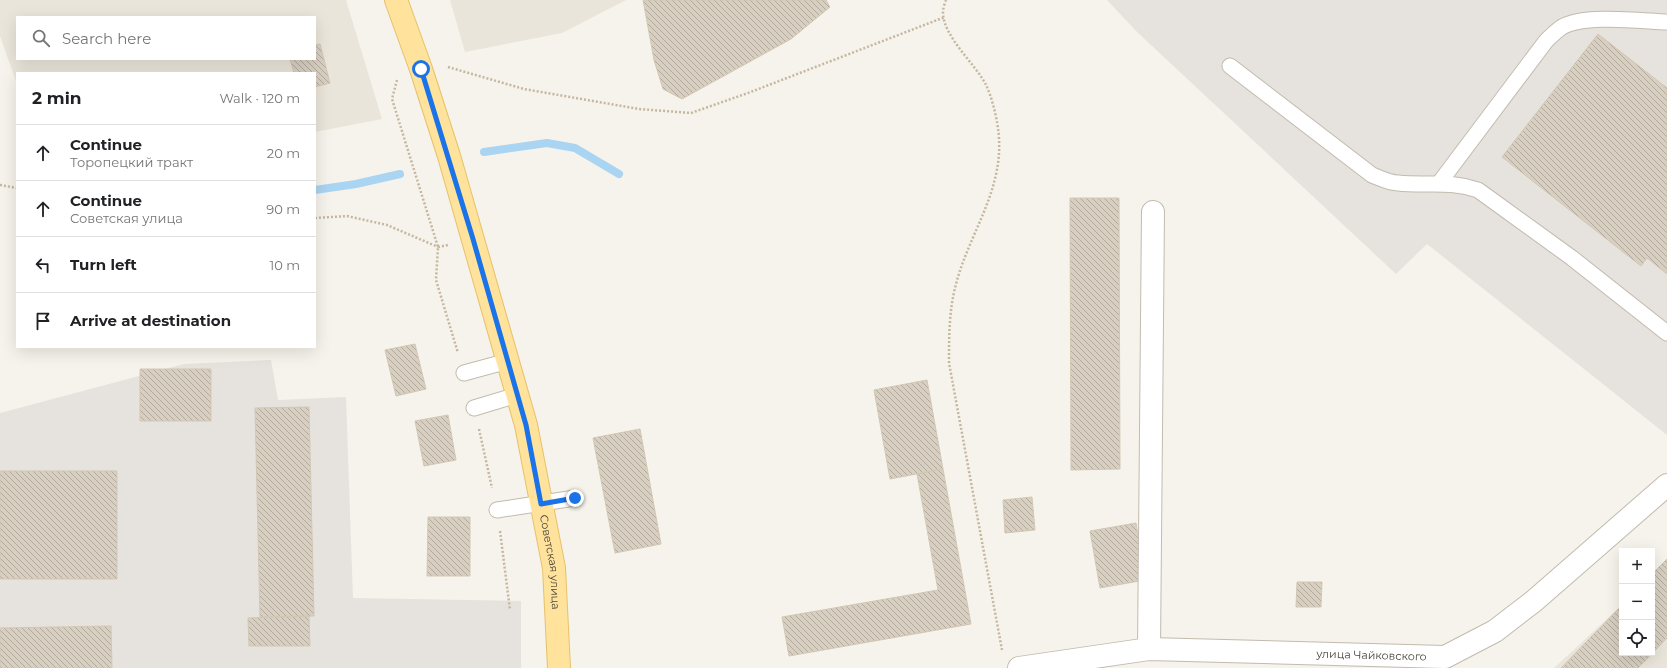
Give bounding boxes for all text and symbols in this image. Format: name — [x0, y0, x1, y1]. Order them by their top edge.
search box — [16, 16, 316, 60]
icon: search — [30, 27, 52, 49]
text: Search here — [62, 29, 151, 48]
route start — [412, 60, 430, 78]
text: 2 min — [32, 88, 82, 108]
text: Walk · 120 m — [219, 90, 300, 106]
text: Continue — [70, 135, 142, 154]
icon: ahead — [32, 142, 54, 164]
text: 20 m — [267, 145, 300, 161]
text: Торопецкий тракт — [70, 154, 193, 170]
text: Continue — [70, 191, 142, 210]
icon: ahead — [32, 198, 54, 220]
text: 90 m — [266, 201, 300, 217]
text: Советская улица — [70, 210, 183, 226]
icon: left — [32, 254, 54, 276]
text: Turn left — [70, 255, 137, 274]
text: 10 m — [270, 257, 300, 273]
icon: arrive — [32, 310, 54, 332]
text: Arrive at destination — [70, 311, 231, 330]
route end — [566, 489, 584, 507]
street label: Советская улица — [537, 514, 563, 610]
map controls — [1619, 548, 1655, 656]
button: + — [1619, 548, 1655, 584]
button: − — [1619, 584, 1655, 620]
button: locate — [1619, 620, 1655, 656]
street label: улица Чайковского — [1315, 646, 1427, 664]

